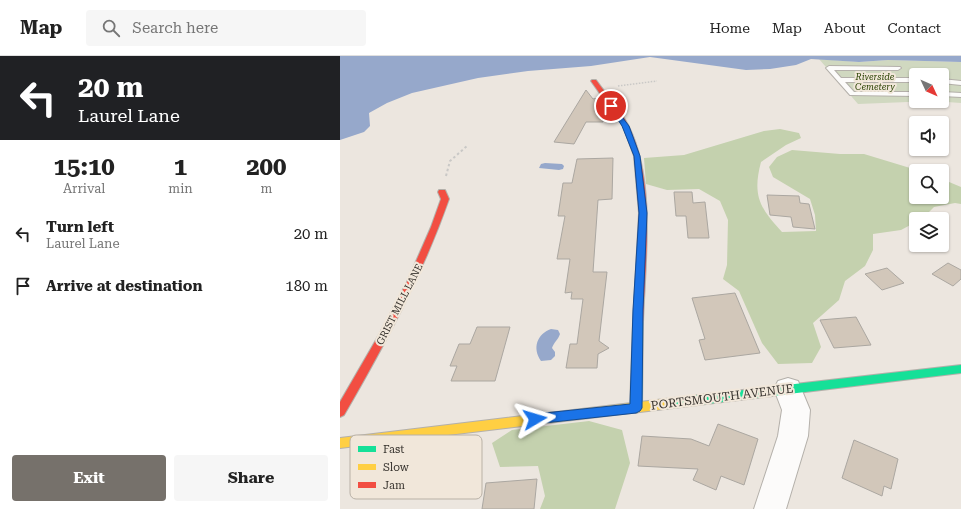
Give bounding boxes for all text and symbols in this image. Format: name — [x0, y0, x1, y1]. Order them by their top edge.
search box — [86, 10, 366, 46]
text: Map — [20, 16, 62, 39]
icon: search — [100, 17, 122, 39]
text: Search here — [132, 19, 218, 37]
text: Home — [709, 20, 750, 36]
text: Map — [772, 20, 802, 36]
text: About — [824, 20, 866, 36]
text: Contact — [888, 20, 941, 36]
north arrow — [909, 68, 949, 108]
map controls — [909, 68, 949, 252]
text: 20 m — [78, 71, 143, 104]
icon: left — [12, 72, 64, 124]
park label: Riverside Cemetery — [855, 72, 895, 92]
pin — [594, 89, 628, 123]
icon: arrive — [600, 95, 622, 117]
text: Laurel Lane — [78, 105, 180, 126]
button: sound — [909, 116, 949, 156]
text: 15:10 — [54, 153, 115, 181]
text: 1 — [174, 153, 187, 181]
text: 200 — [246, 153, 287, 181]
button: search — [909, 164, 949, 204]
text: Arrival — [63, 181, 105, 196]
text: min — [168, 181, 193, 196]
text: m — [260, 181, 272, 196]
button: layers — [909, 212, 949, 252]
text: Turn left — [46, 218, 114, 236]
icon: left — [12, 223, 34, 245]
text: 20 m — [294, 225, 328, 243]
text: Laurel Lane — [46, 236, 120, 251]
street label: GRIST MILL LANE — [374, 262, 425, 347]
icon: arrive — [12, 275, 34, 297]
text: Arrive at destination — [46, 277, 202, 295]
text: 180 m — [285, 277, 328, 295]
street label: PORTSMOUTH AVENUE — [650, 381, 794, 413]
position arrow — [514, 398, 556, 440]
legend — [350, 435, 482, 499]
text: Fast — [383, 443, 404, 456]
button: Exit — [12, 455, 166, 501]
button: Share — [174, 455, 328, 501]
text: Slow — [383, 461, 410, 474]
text: Jam — [383, 479, 405, 492]

